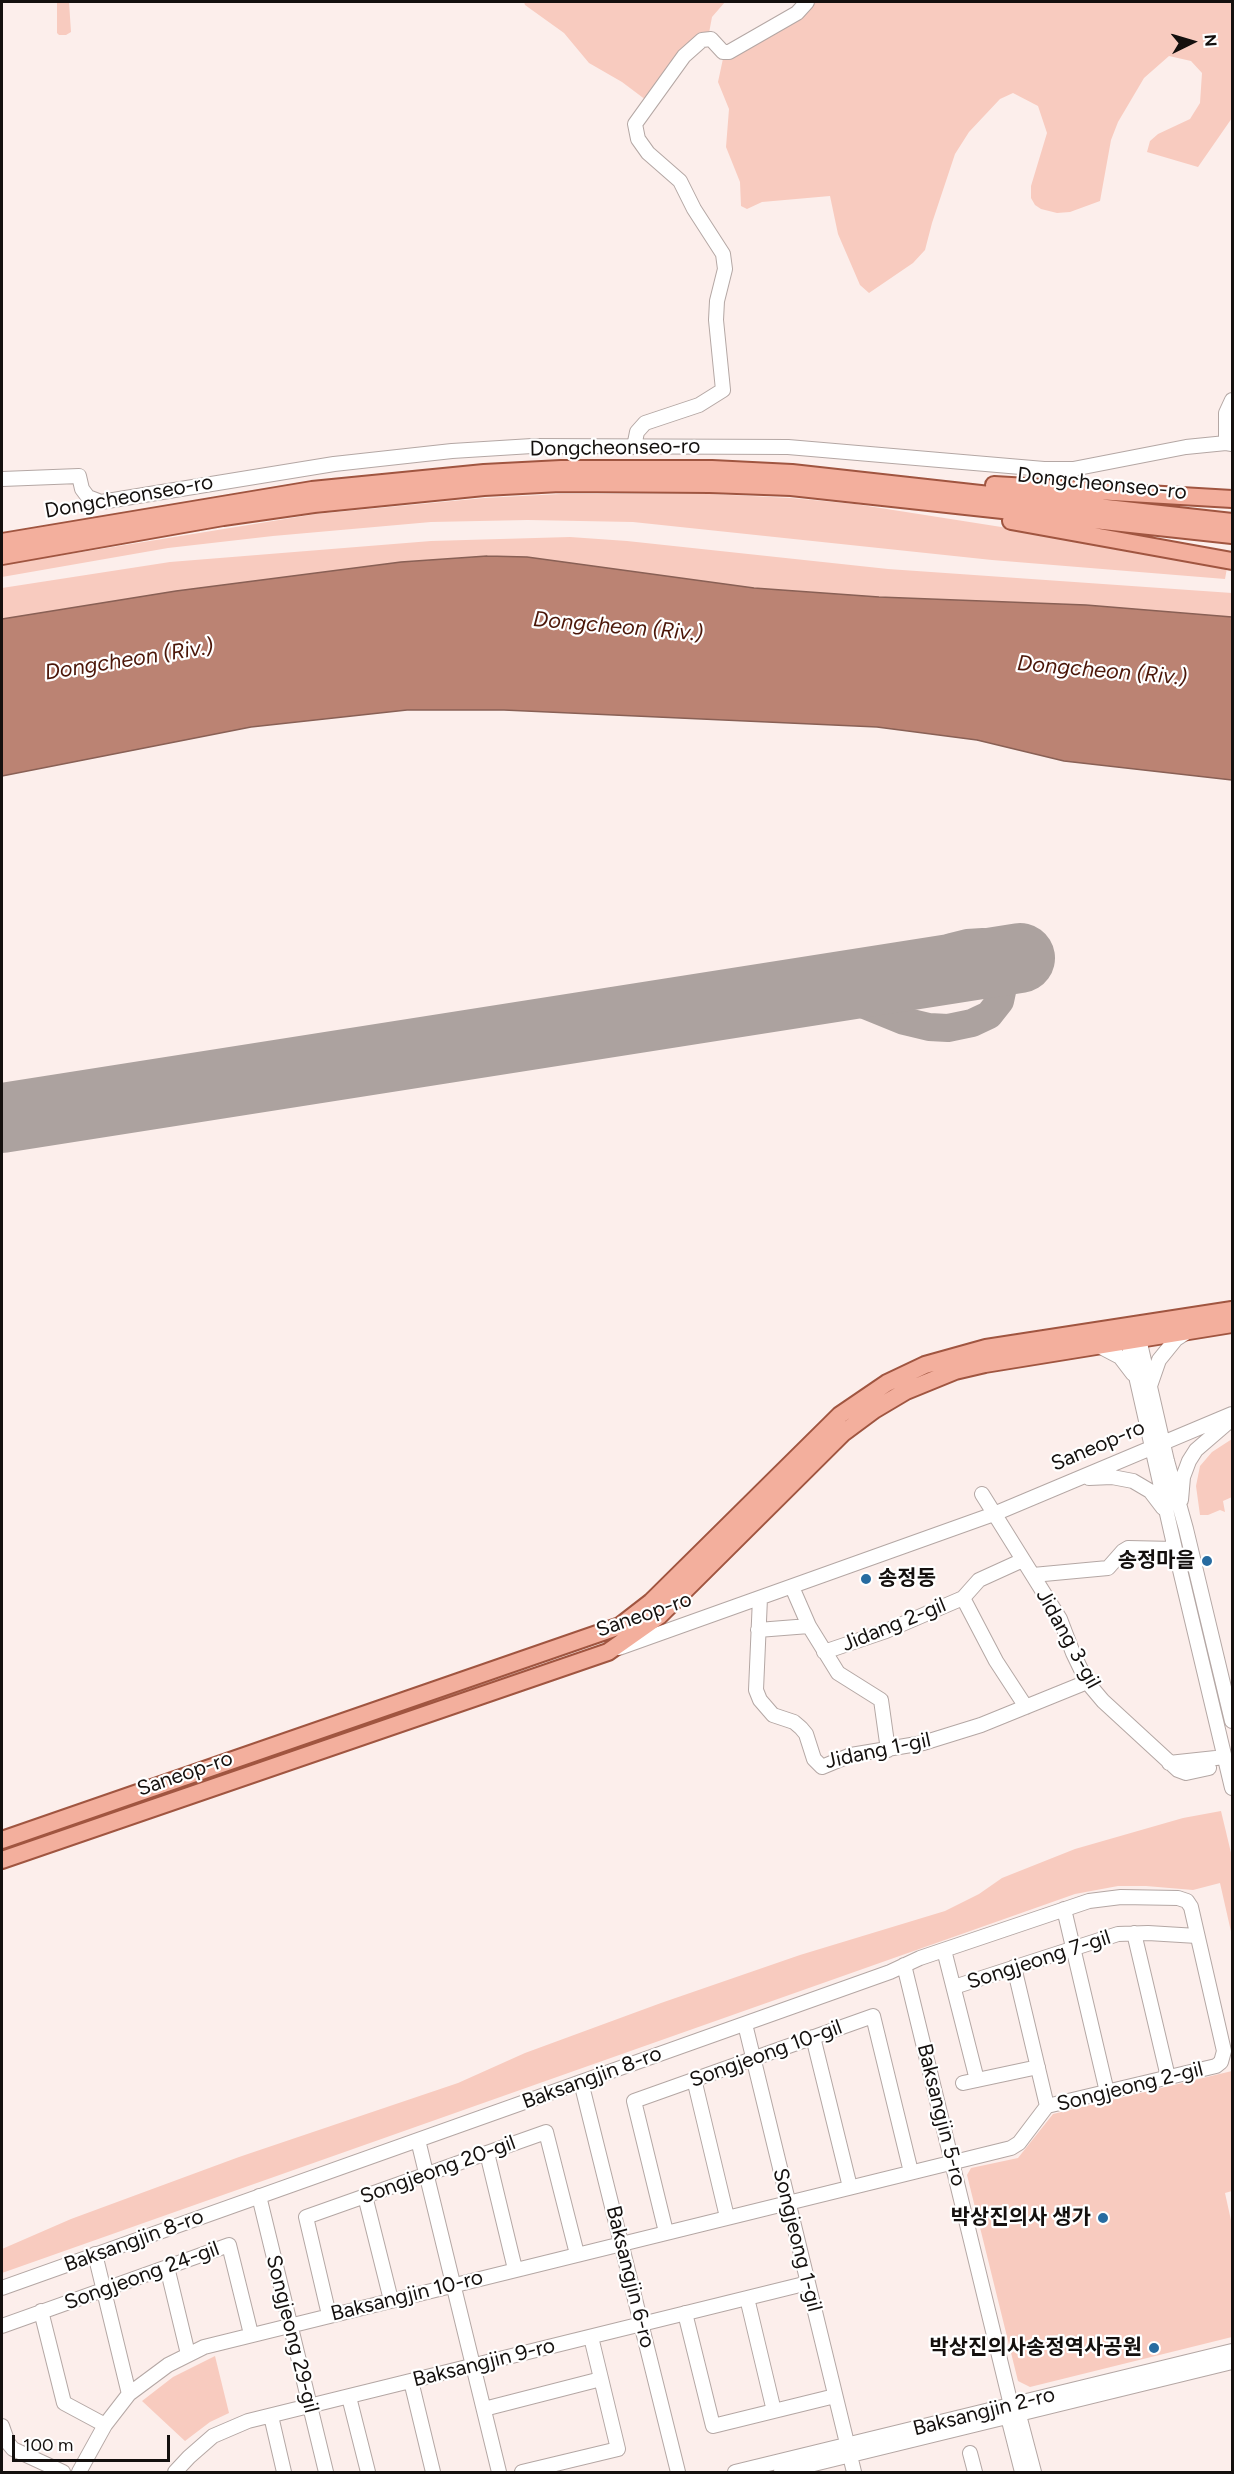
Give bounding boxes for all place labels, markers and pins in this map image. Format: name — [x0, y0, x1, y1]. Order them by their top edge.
place label: 송정마을 — [1118, 1548, 1195, 1574]
marker: 송정마을 — [1200, 1554, 1214, 1568]
place label: 송정동 — [878, 1566, 936, 1592]
marker: 송정동 — [859, 1572, 873, 1586]
place label: 박상진의사 생가 — [951, 2205, 1091, 2231]
marker: 박상진의사 생가 — [1096, 2211, 1110, 2225]
place label: 박상진의사송정역사공원 — [929, 2335, 1142, 2361]
marker: 박상진의사송정역사공원 — [1147, 2341, 1161, 2355]

